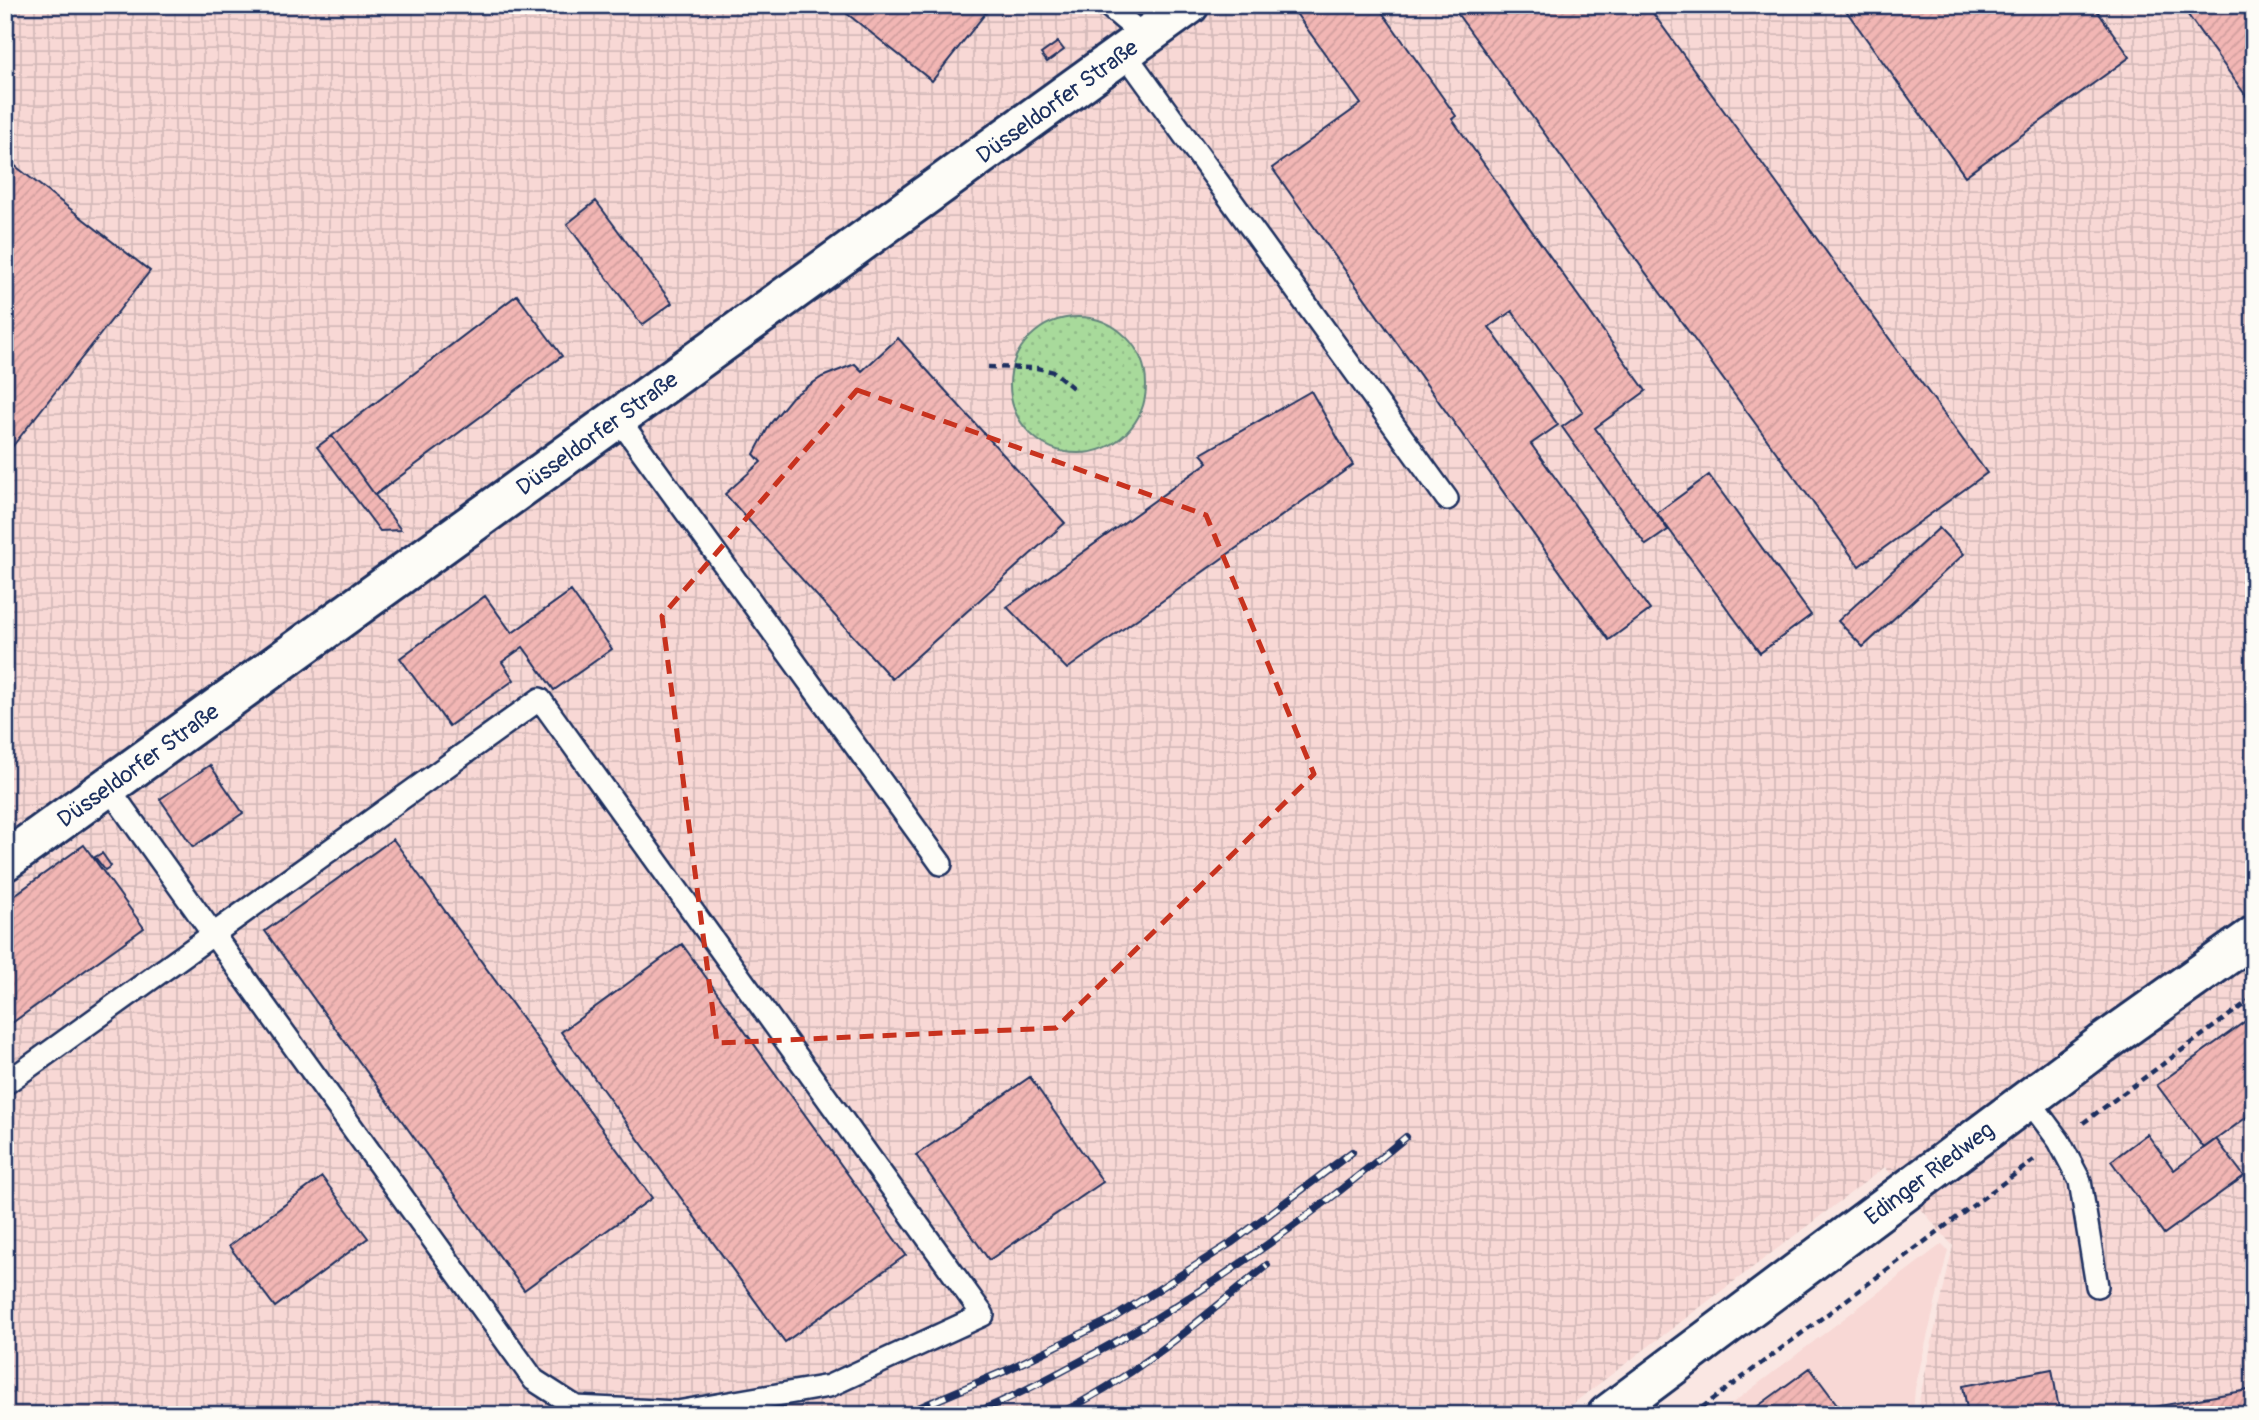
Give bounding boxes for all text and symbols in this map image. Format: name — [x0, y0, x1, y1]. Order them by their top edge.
street label: Düsseldorfer Straße — [971, 33, 1144, 170]
street label: Düsseldorfer Straße — [511, 365, 684, 502]
street label: Düsseldorfer Straße — [52, 697, 225, 834]
street label: Edinger Riedweg — [1859, 1115, 2000, 1232]

